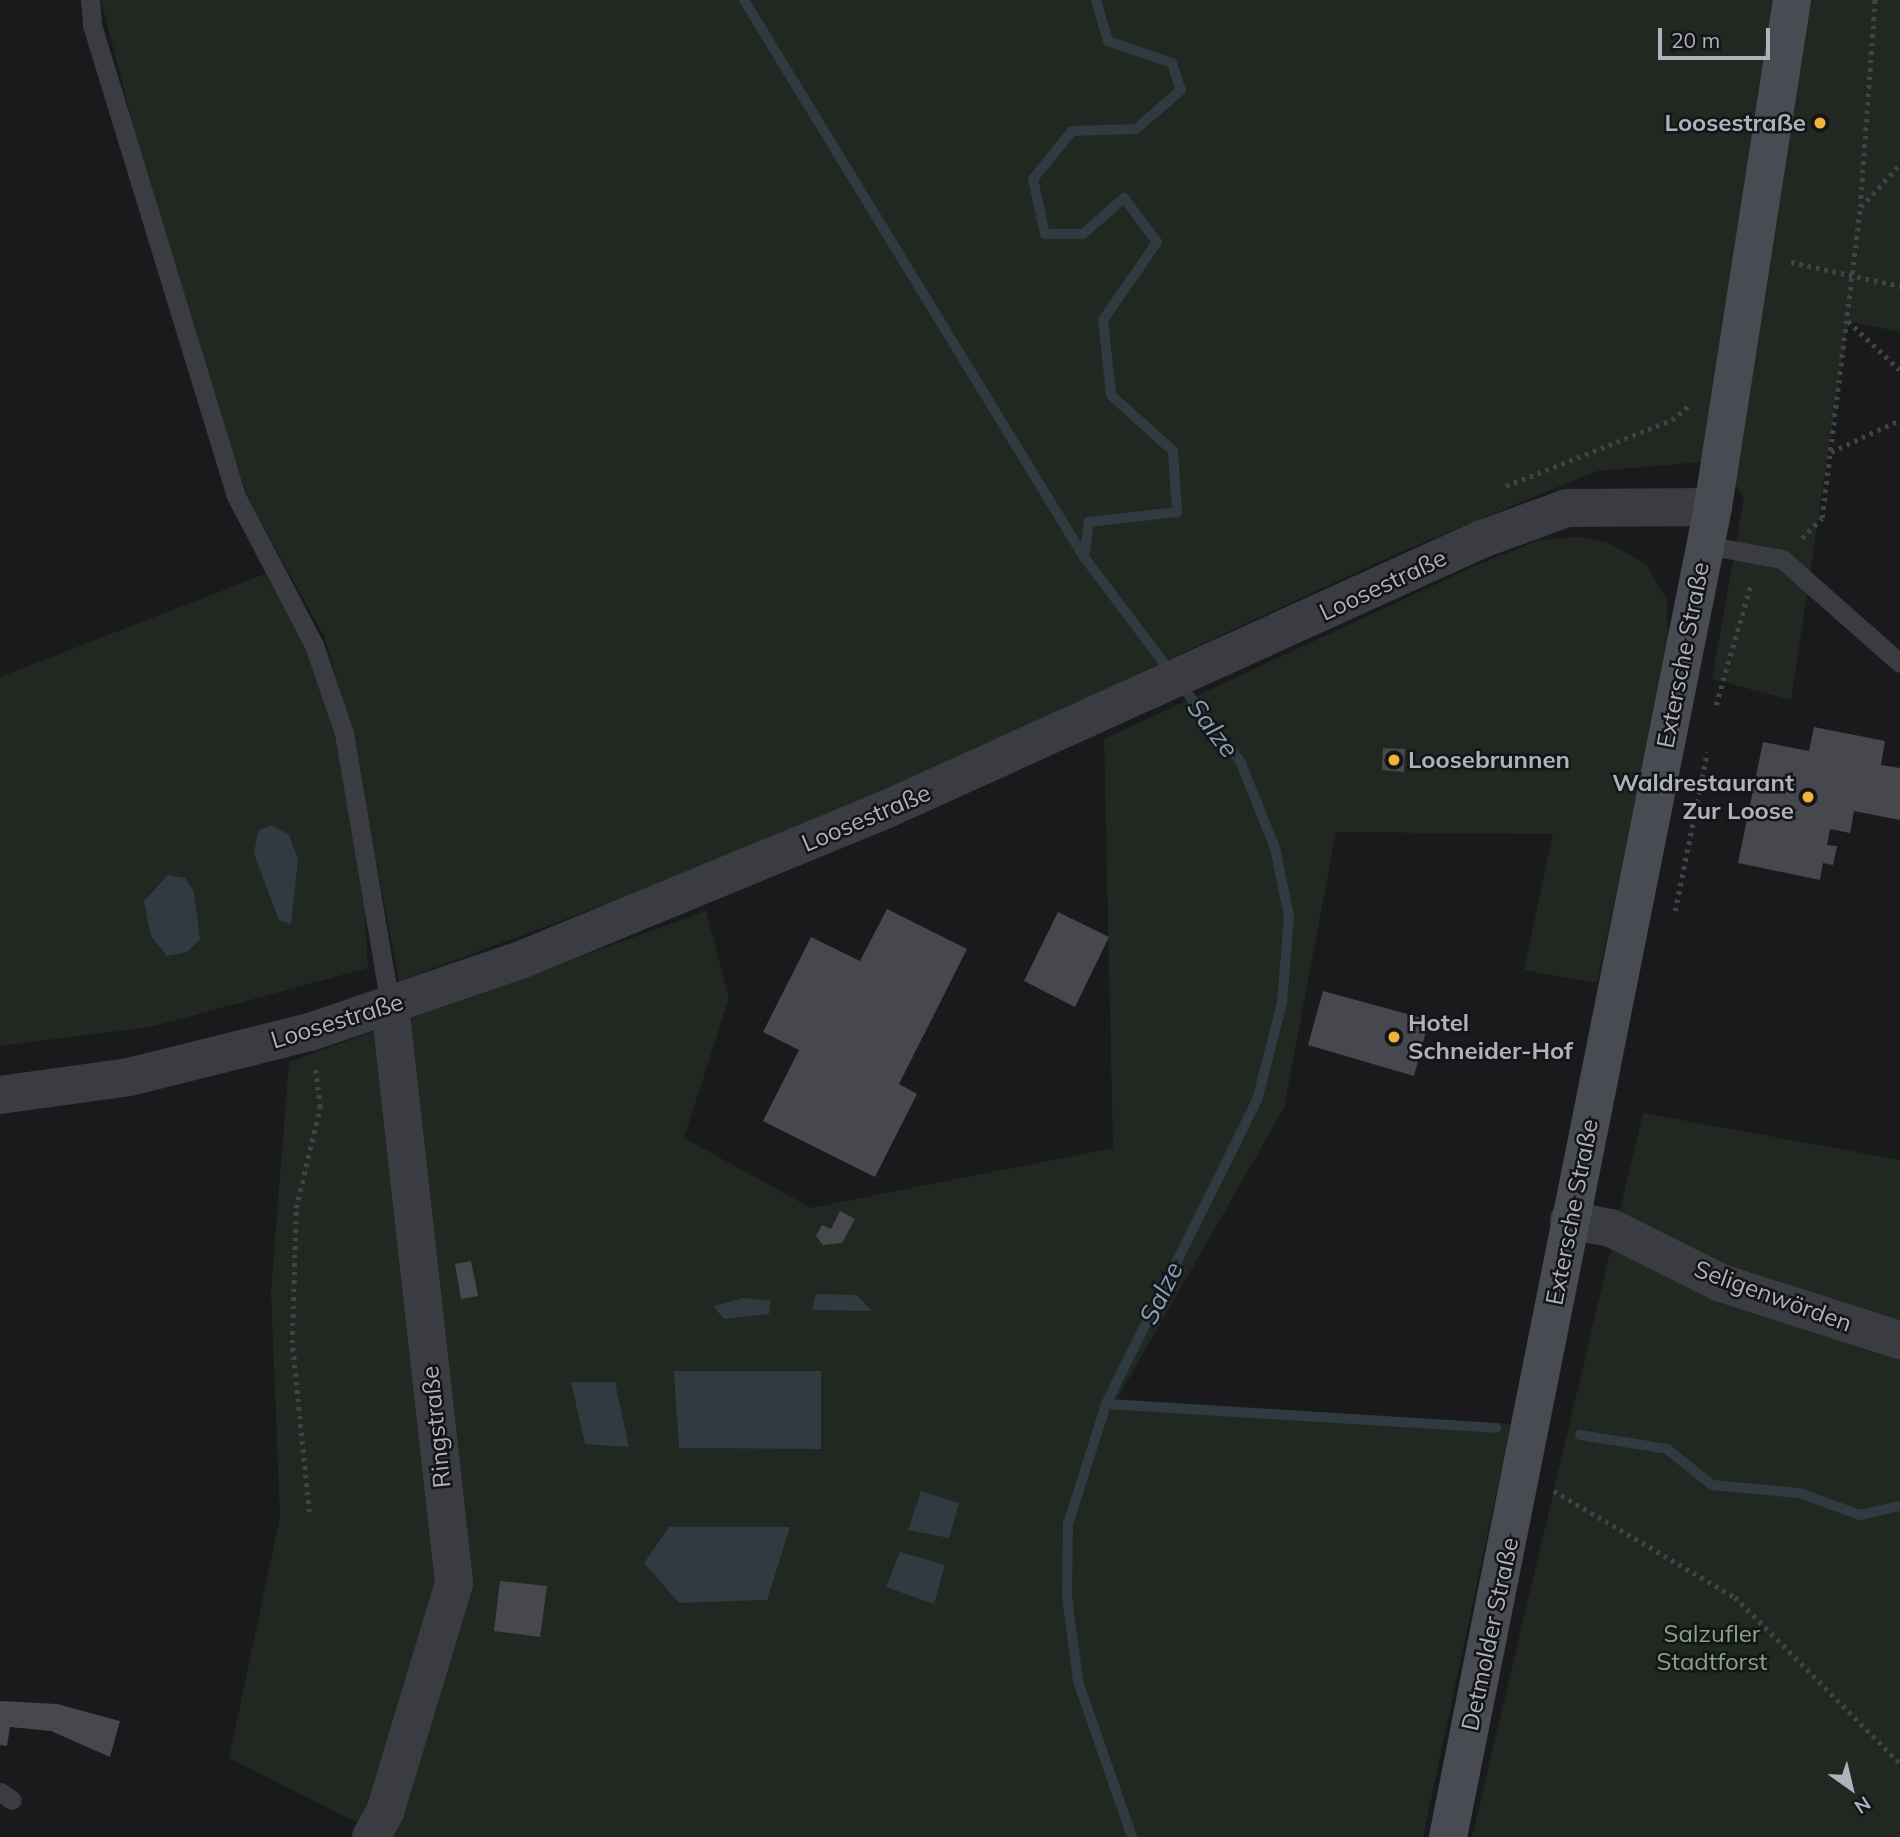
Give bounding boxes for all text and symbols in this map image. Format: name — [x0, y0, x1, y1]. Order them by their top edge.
scale bar — [1662, 14, 1774, 58]
text: 20 m — [1671, 27, 1720, 53]
place label: Loosestraße — [1665, 109, 1806, 137]
marker: Loosestraße — [1812, 115, 1828, 131]
street label: Loosestraße — [1315, 543, 1451, 627]
street label: Extersche Straße — [1651, 560, 1715, 750]
water label: Salze — [1181, 693, 1245, 763]
place label: Loosebrunnen — [1408, 746, 1570, 774]
marker: Loosebrunnen — [1386, 752, 1402, 768]
place label: Waldrestaurant Zur Loose — [1612, 769, 1794, 825]
street label: Loosestraße — [797, 778, 935, 858]
marker: Waldrestaurant Zur Loose — [1800, 789, 1816, 805]
street label: Loosestraße — [267, 987, 407, 1055]
place label: Hotel Schneider-Hof — [1408, 1009, 1573, 1065]
marker: Hotel Schneider-Hof — [1386, 1029, 1402, 1045]
street label: Extersche Straße — [1540, 1117, 1604, 1307]
street label: Seligenwörden — [1690, 1254, 1856, 1338]
water label: Salze — [1133, 1257, 1189, 1329]
street label: Ringstraße — [415, 1365, 457, 1489]
street label: Detmolder Straße — [1455, 1535, 1525, 1733]
park label: Salzufler Stadtforst — [1657, 1620, 1767, 1676]
north arrow — [1816, 1753, 1886, 1823]
text: N — [1850, 1791, 1875, 1819]

